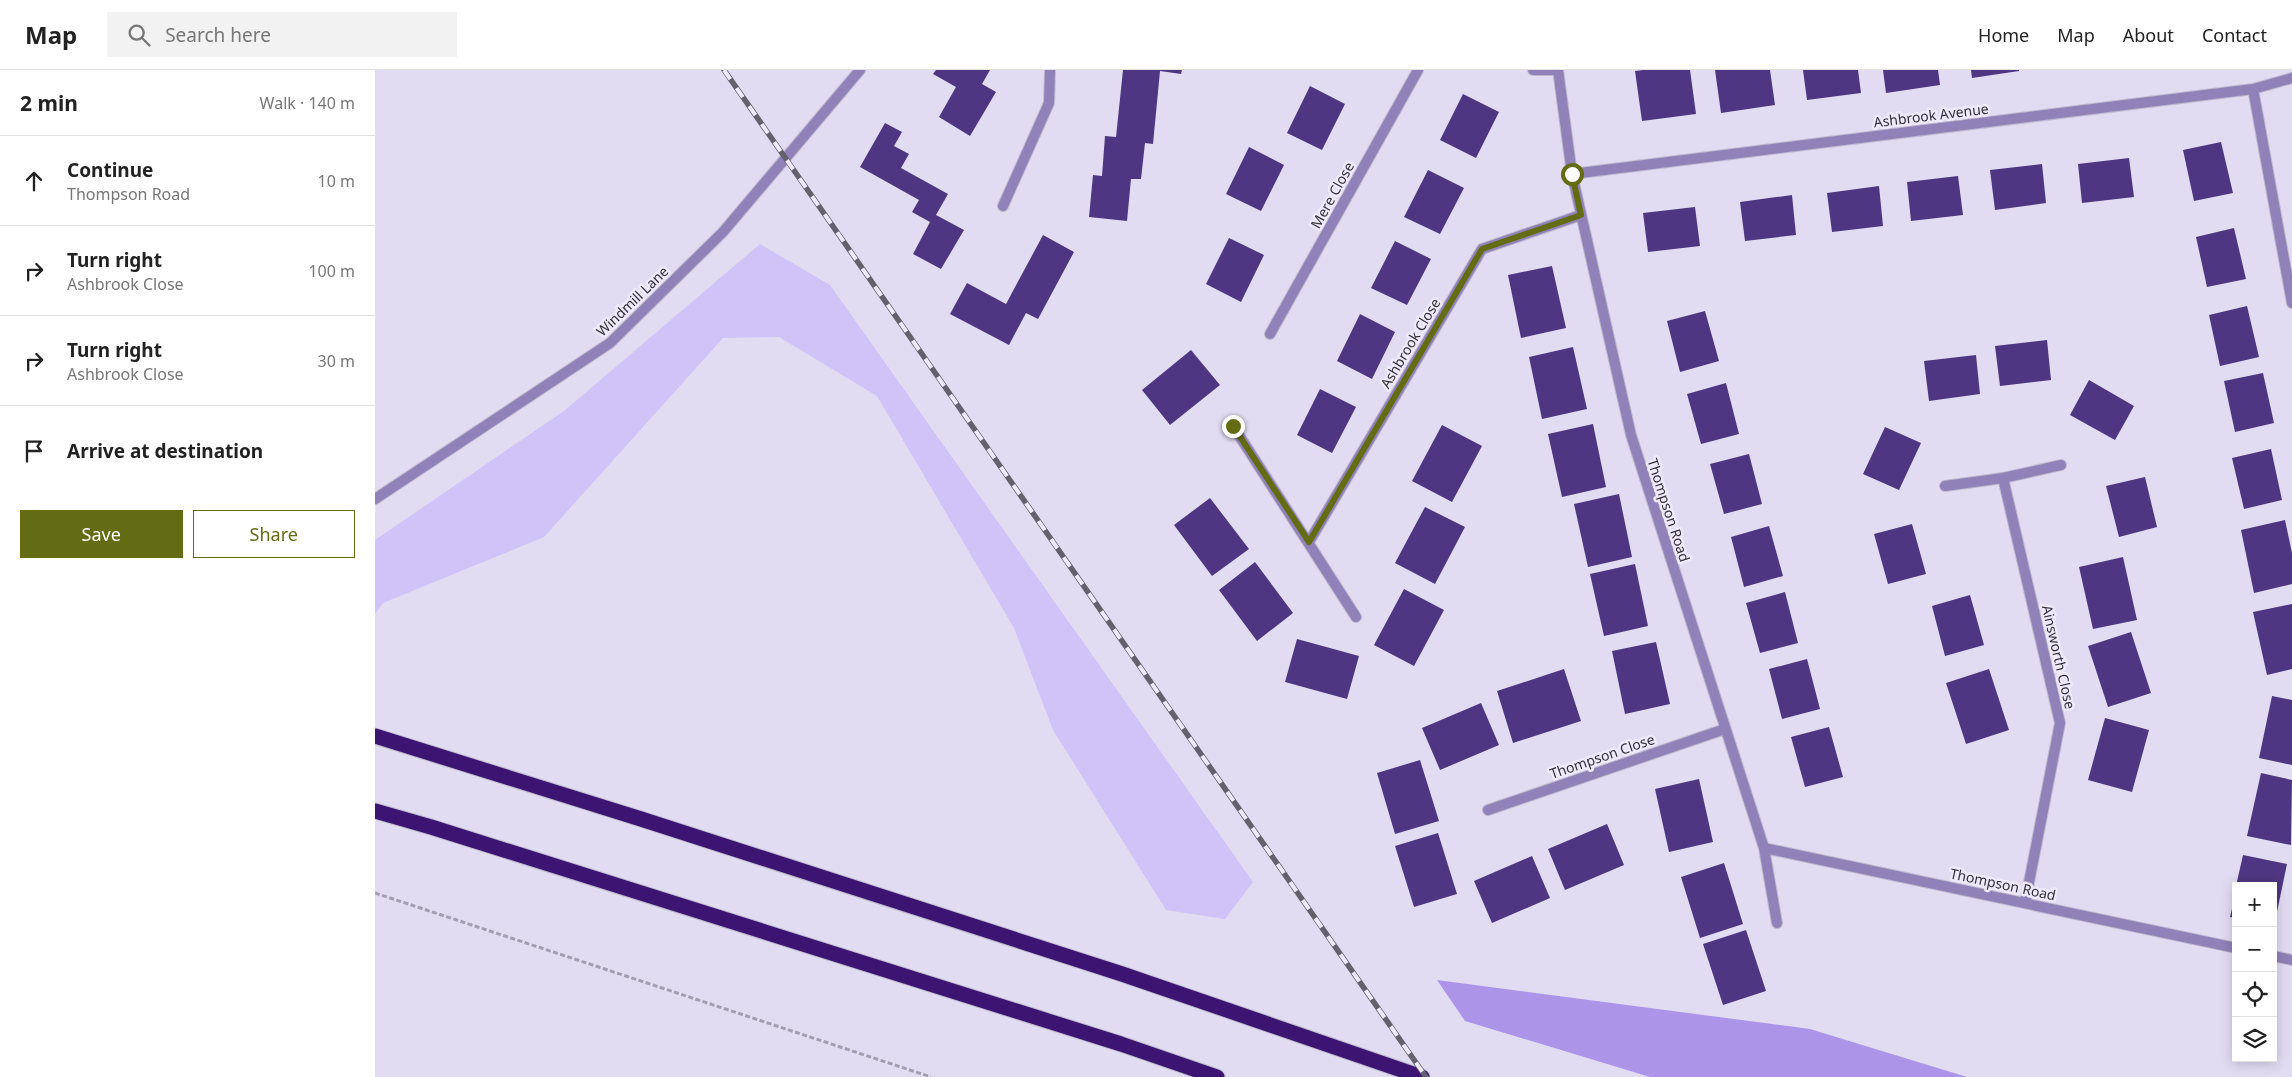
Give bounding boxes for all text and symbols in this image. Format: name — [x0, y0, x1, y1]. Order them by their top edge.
search box — [107, 12, 457, 57]
text: Map — [25, 18, 77, 51]
icon: search — [125, 21, 153, 49]
text: Search here — [165, 22, 271, 48]
text: Home — [1978, 23, 2029, 47]
text: Map — [2057, 23, 2095, 47]
text: About — [2123, 23, 2174, 47]
text: Contact — [2202, 23, 2267, 47]
text: 2 min — [20, 89, 78, 117]
text: Walk · 140 m — [260, 92, 355, 114]
street label: Ashbrook Avenue — [1872, 99, 1990, 131]
text: Continue — [67, 157, 153, 183]
street label: Mere Close — [1306, 158, 1358, 232]
route start — [1561, 163, 1584, 186]
icon: ahead — [20, 167, 48, 195]
text: 10 m — [318, 170, 355, 192]
text: Thompson Road — [67, 183, 190, 205]
text: Turn right — [67, 247, 162, 273]
icon: right — [20, 257, 48, 285]
text: 100 m — [308, 260, 355, 282]
street label: Windmill Lane — [592, 262, 672, 340]
text: Ashbrook Close — [67, 273, 184, 295]
street label: Ashbrook Close — [1376, 294, 1444, 392]
text: Turn right — [67, 337, 162, 363]
icon: right — [20, 347, 48, 375]
text: 30 m — [318, 350, 355, 372]
text: Ashbrook Close — [67, 363, 184, 385]
route end — [1222, 415, 1245, 438]
icon: arrive — [20, 437, 48, 465]
text: Arrive at destination — [67, 438, 263, 464]
street label: Thompson Road — [1643, 456, 1695, 564]
button: Save — [20, 510, 183, 558]
button: Share — [193, 510, 355, 558]
street label: Ainsworth Close — [2038, 603, 2080, 711]
street label: Thompson Close — [1547, 729, 1657, 783]
street label: Thompson Road — [1948, 864, 2058, 904]
map controls — [2232, 882, 2277, 1062]
button: + — [2232, 882, 2277, 927]
button: − — [2232, 927, 2277, 972]
button: locate — [2232, 972, 2277, 1017]
button: layers — [2232, 1017, 2277, 1062]

